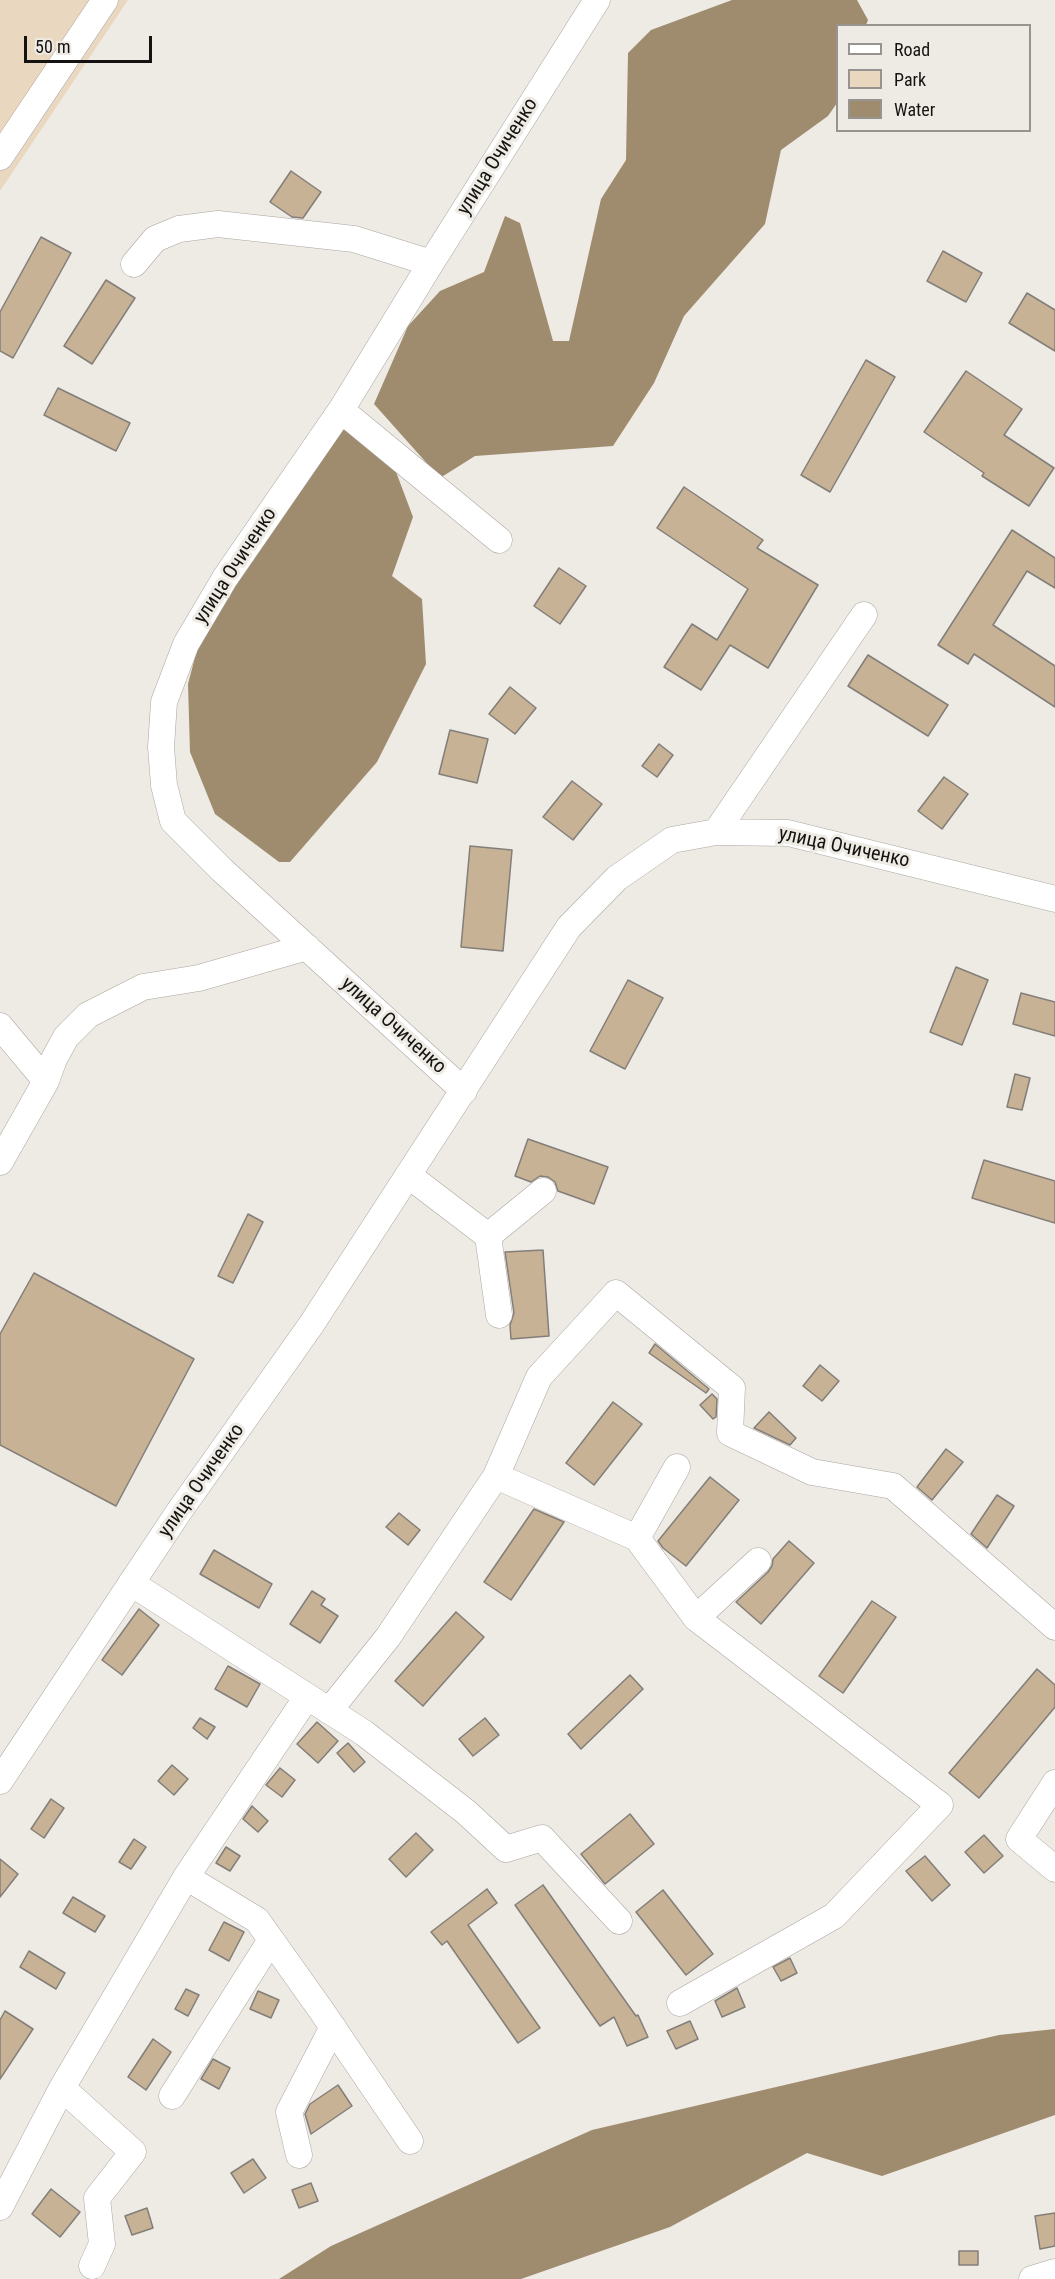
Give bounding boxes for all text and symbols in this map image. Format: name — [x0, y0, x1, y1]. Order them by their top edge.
scale bar — [27, 24, 154, 62]
legend — [836, 24, 1031, 132]
text: 50 m — [35, 36, 70, 57]
text: Road — [894, 39, 930, 60]
text: Park — [894, 69, 926, 90]
street label: улица Очиченко — [452, 94, 544, 220]
text: Water — [894, 99, 935, 120]
street label: улица Очиченко — [190, 504, 282, 628]
street label: улица Очиченко — [776, 822, 912, 874]
street label: улица Очиченко — [335, 972, 451, 1080]
street label: улица Очиченко — [154, 1419, 250, 1543]

